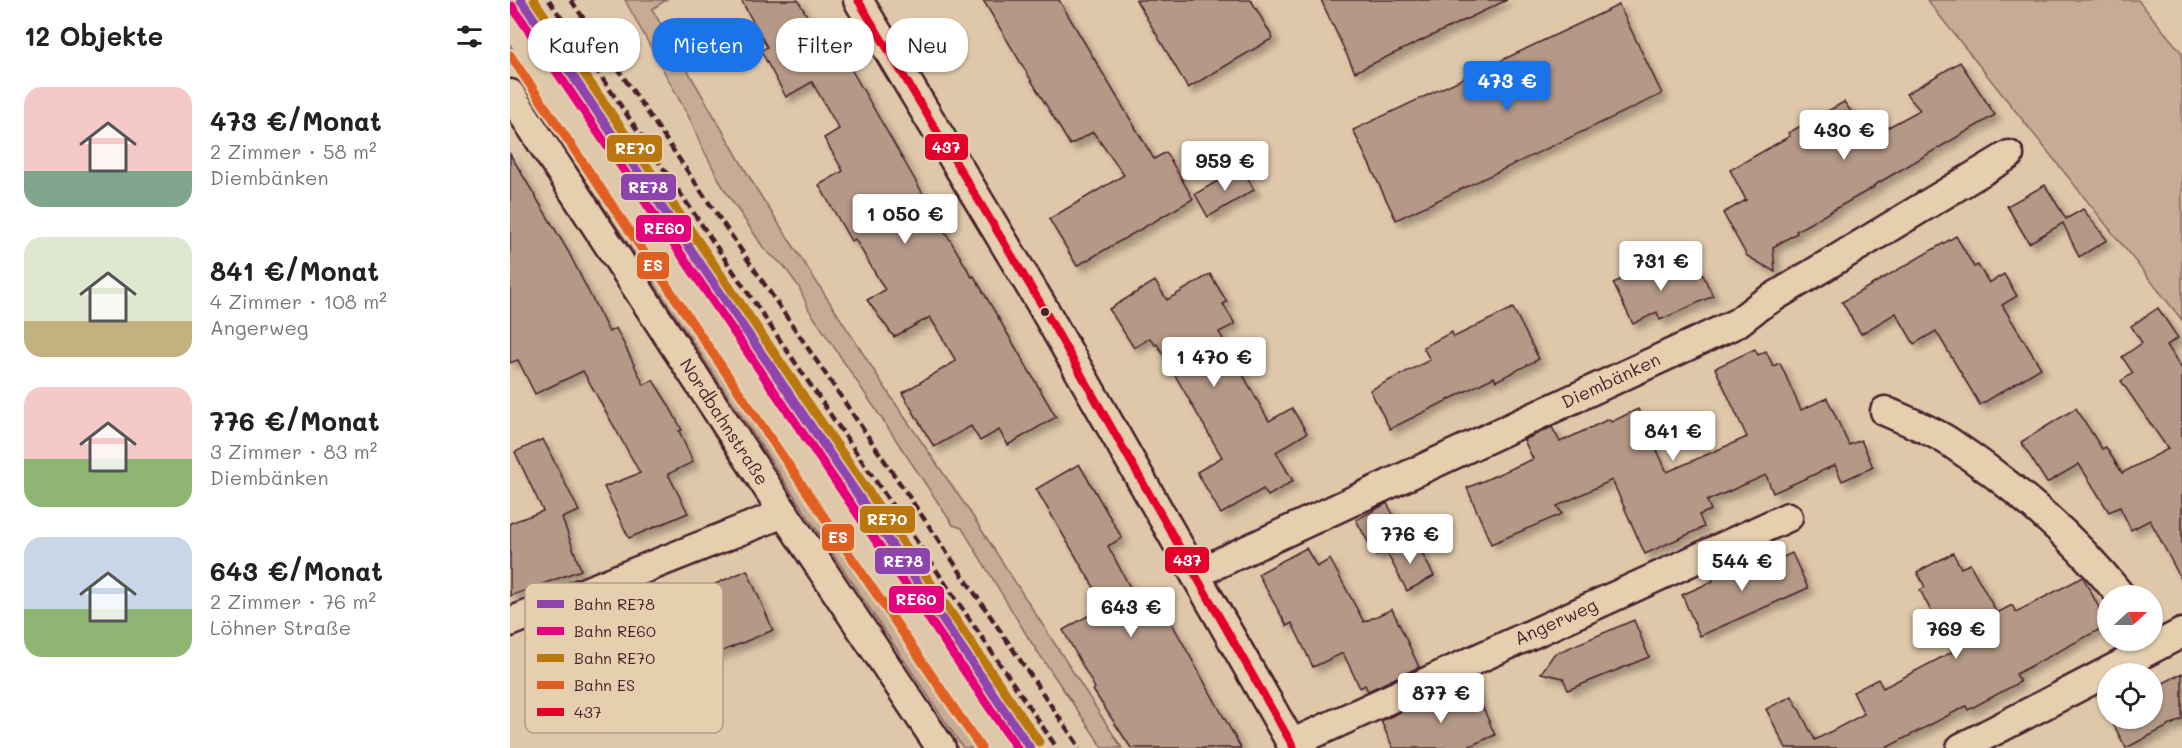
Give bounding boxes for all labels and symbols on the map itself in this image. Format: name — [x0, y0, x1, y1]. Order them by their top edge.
pin: 473 € — [1465, 61, 1549, 112]
pin: 430 € — [1802, 110, 1886, 161]
line badge: 437 — [924, 133, 969, 161]
line badge: RE70 — [606, 134, 663, 163]
text: 437 — [932, 136, 960, 157]
text: RE70 — [615, 137, 655, 158]
pin: 959 € — [1183, 141, 1267, 192]
line badge: RE78 — [620, 173, 677, 201]
text: RE78 — [628, 176, 668, 197]
pin: 1 050 € — [850, 194, 960, 245]
line badge: RE60 — [635, 214, 692, 243]
text: RE60 — [643, 217, 685, 238]
pin: 731 € — [1619, 241, 1703, 292]
line badge: ES — [636, 251, 670, 280]
text: ES — [643, 254, 663, 275]
unlabelled marker — [1039, 306, 1051, 318]
pin: 1 470 € — [1159, 337, 1269, 388]
street label: Diembänken — [1557, 347, 1664, 414]
street label: Nordbahnstraße — [675, 353, 775, 490]
pin: 841 € — [1631, 411, 1715, 462]
line badge: RE70 — [859, 505, 916, 534]
text: RE70 — [867, 508, 907, 529]
pin: 776 € — [1368, 514, 1452, 565]
line badge: ES — [821, 523, 855, 552]
text: ES — [828, 526, 848, 547]
pin: 544 € — [1700, 541, 1784, 592]
line badge: 437 — [1164, 546, 1210, 574]
line badge: RE78 — [874, 547, 931, 575]
text: 437 — [1173, 549, 1201, 570]
text: RE78 — [883, 550, 923, 571]
legend — [525, 583, 723, 733]
line badge: RE60 — [888, 585, 945, 614]
north arrow — [2097, 585, 2163, 651]
pin: 643 € — [1089, 587, 1173, 638]
text: RE60 — [895, 588, 937, 609]
street label: Angerweg — [1510, 592, 1601, 650]
text: Bahn RE78 — [574, 593, 655, 614]
pin: 769 € — [1914, 609, 1998, 660]
text: Bahn RE60 — [574, 620, 656, 641]
text: Bahn RE70 — [574, 647, 655, 668]
pin: 877 € — [1399, 673, 1483, 724]
text: Bahn ES — [574, 674, 635, 695]
text: 437 — [574, 701, 602, 722]

